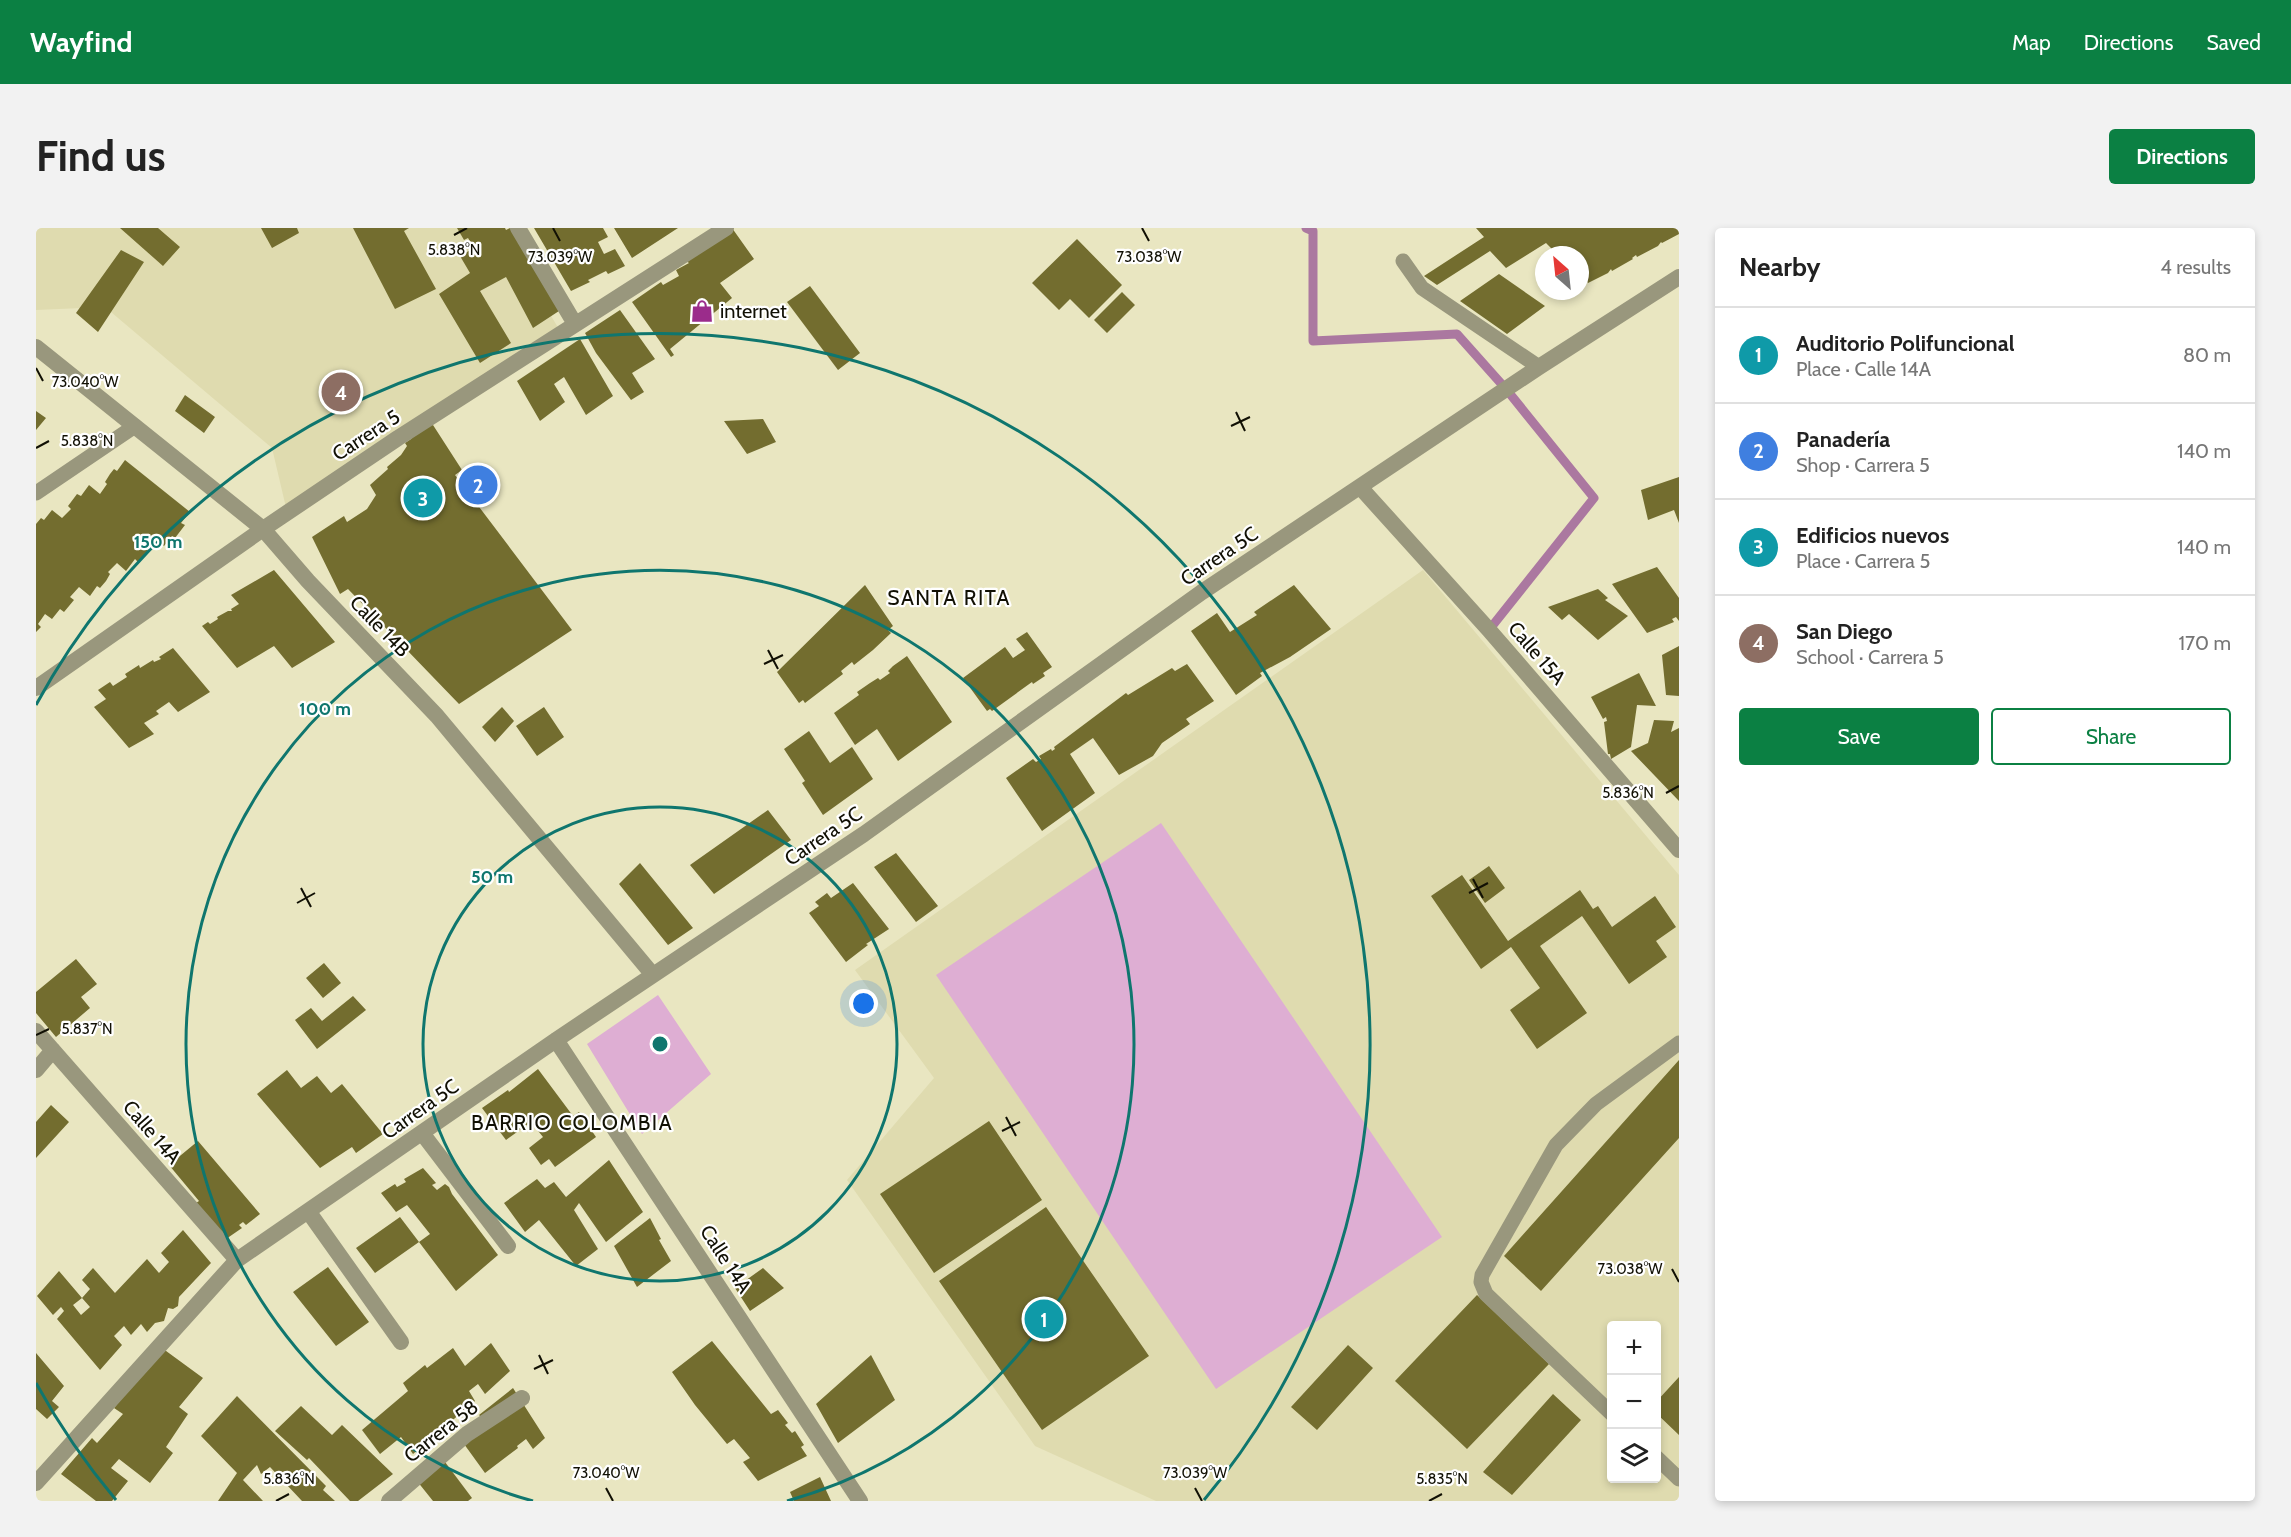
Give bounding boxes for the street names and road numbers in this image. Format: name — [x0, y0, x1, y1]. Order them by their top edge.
street label: Carrera 5 — [328, 404, 404, 466]
street label: Carrera 5C — [1176, 521, 1262, 591]
street label: Calle 14B — [345, 590, 415, 662]
street label: Calle 15A — [1503, 617, 1571, 690]
street label: Carrera 5C — [780, 801, 866, 871]
street label: Carrera 5C — [377, 1074, 463, 1144]
street label: Calle 14A — [118, 1095, 187, 1169]
street label: Calle 14A — [695, 1220, 757, 1298]
street label: Carrera 58 — [399, 1395, 483, 1467]

